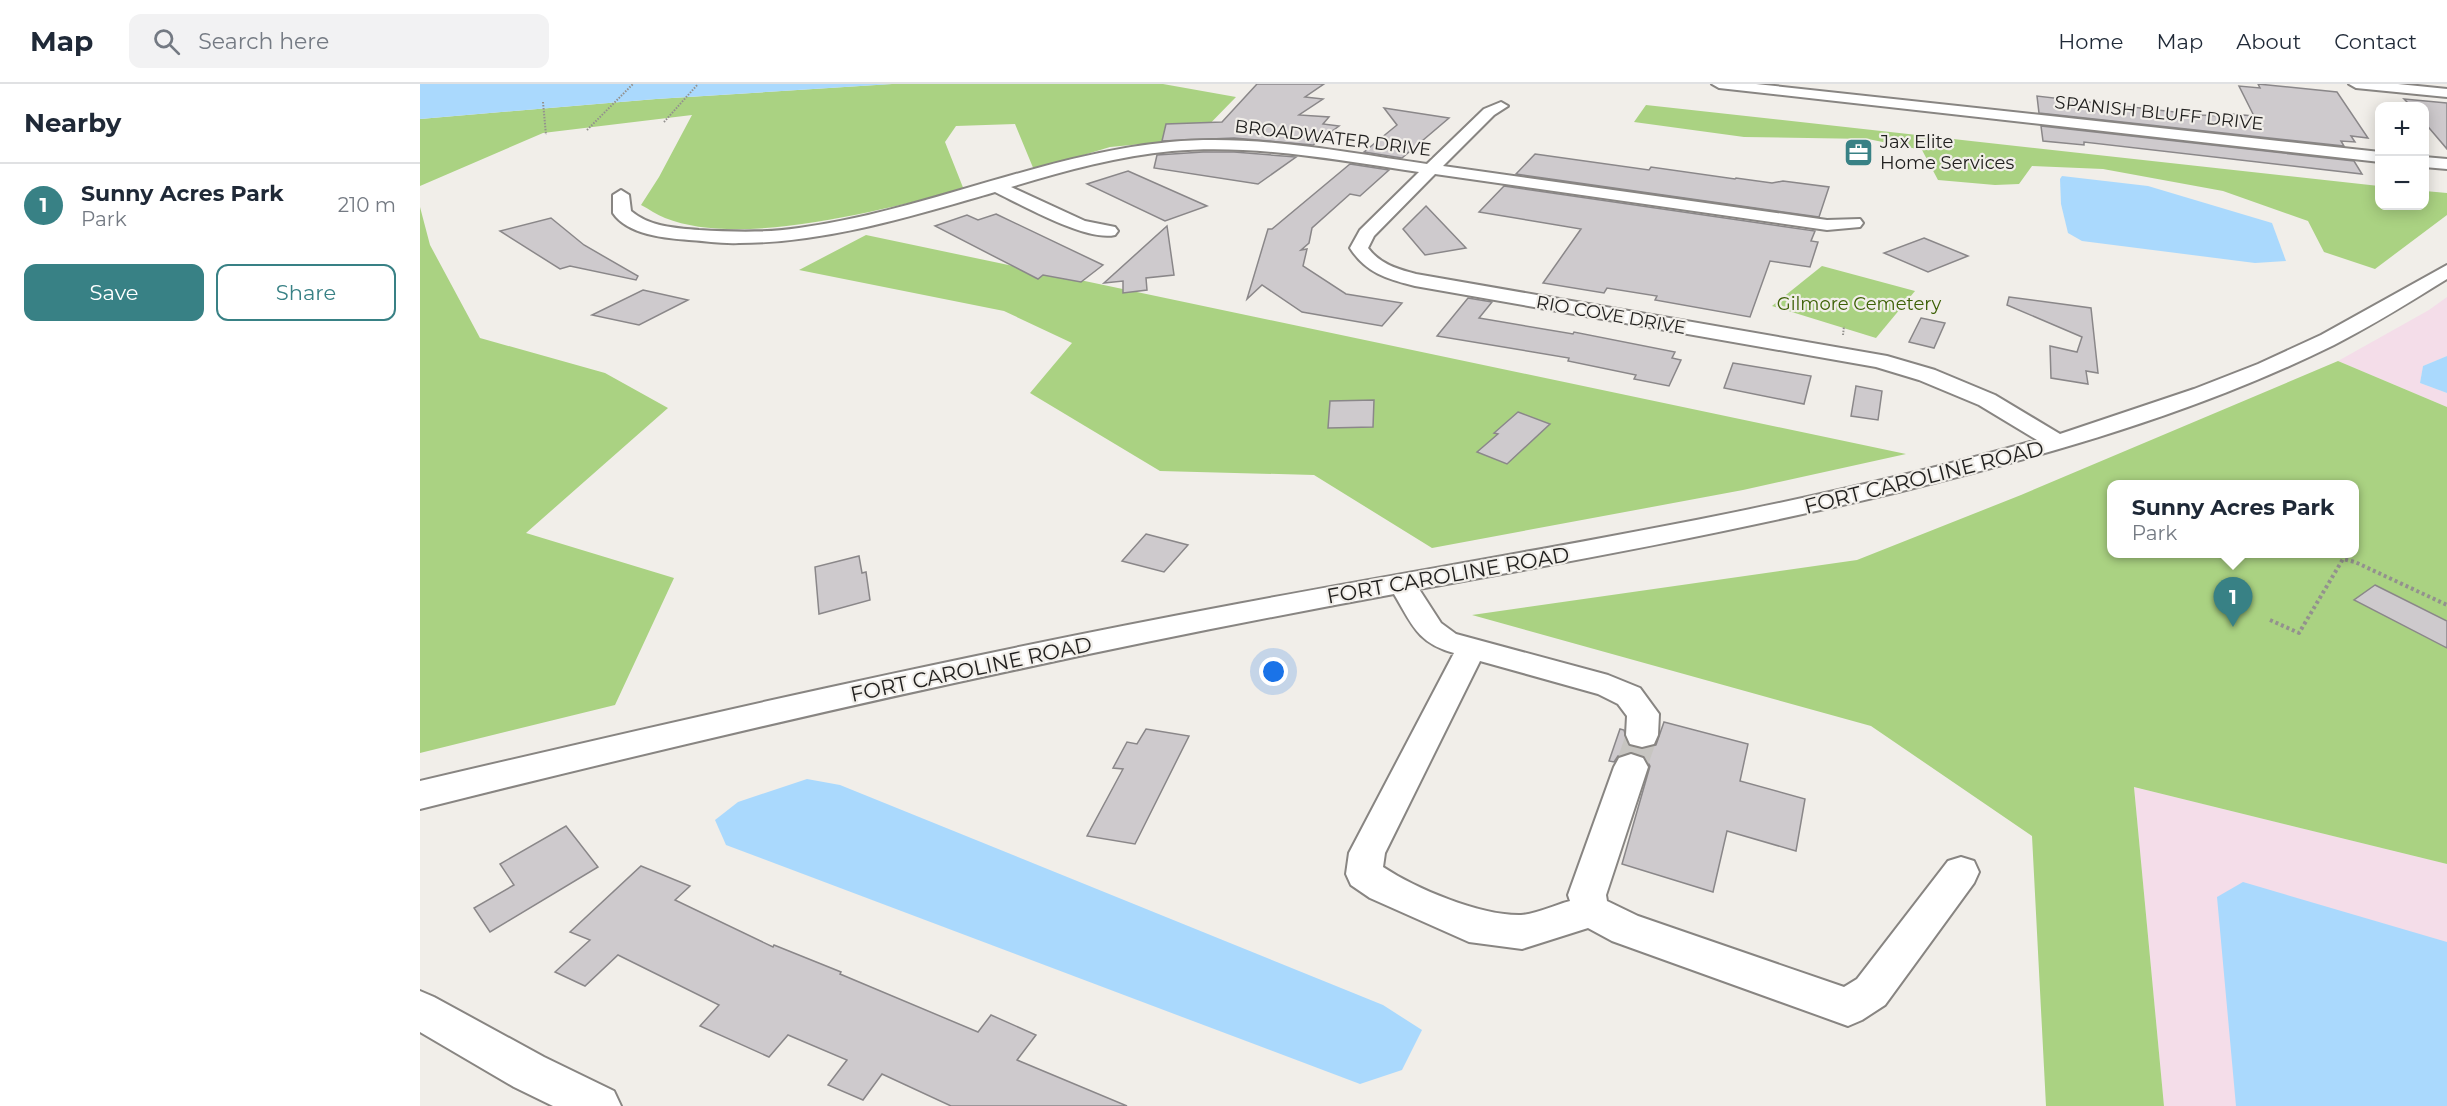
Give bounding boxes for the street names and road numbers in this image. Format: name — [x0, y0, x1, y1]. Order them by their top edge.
street label: SPANISH BLUFF DRIVE — [2054, 91, 2264, 135]
street label: BROADWATER DRIVE — [1233, 115, 1433, 161]
street label: RIO COVE DRIVE — [1534, 291, 1688, 339]
street label: FORT CAROLINE ROAD — [1802, 435, 2046, 519]
street label: FORT CAROLINE ROAD — [1325, 541, 1571, 609]
street label: FORT CAROLINE ROAD — [848, 631, 1094, 707]

